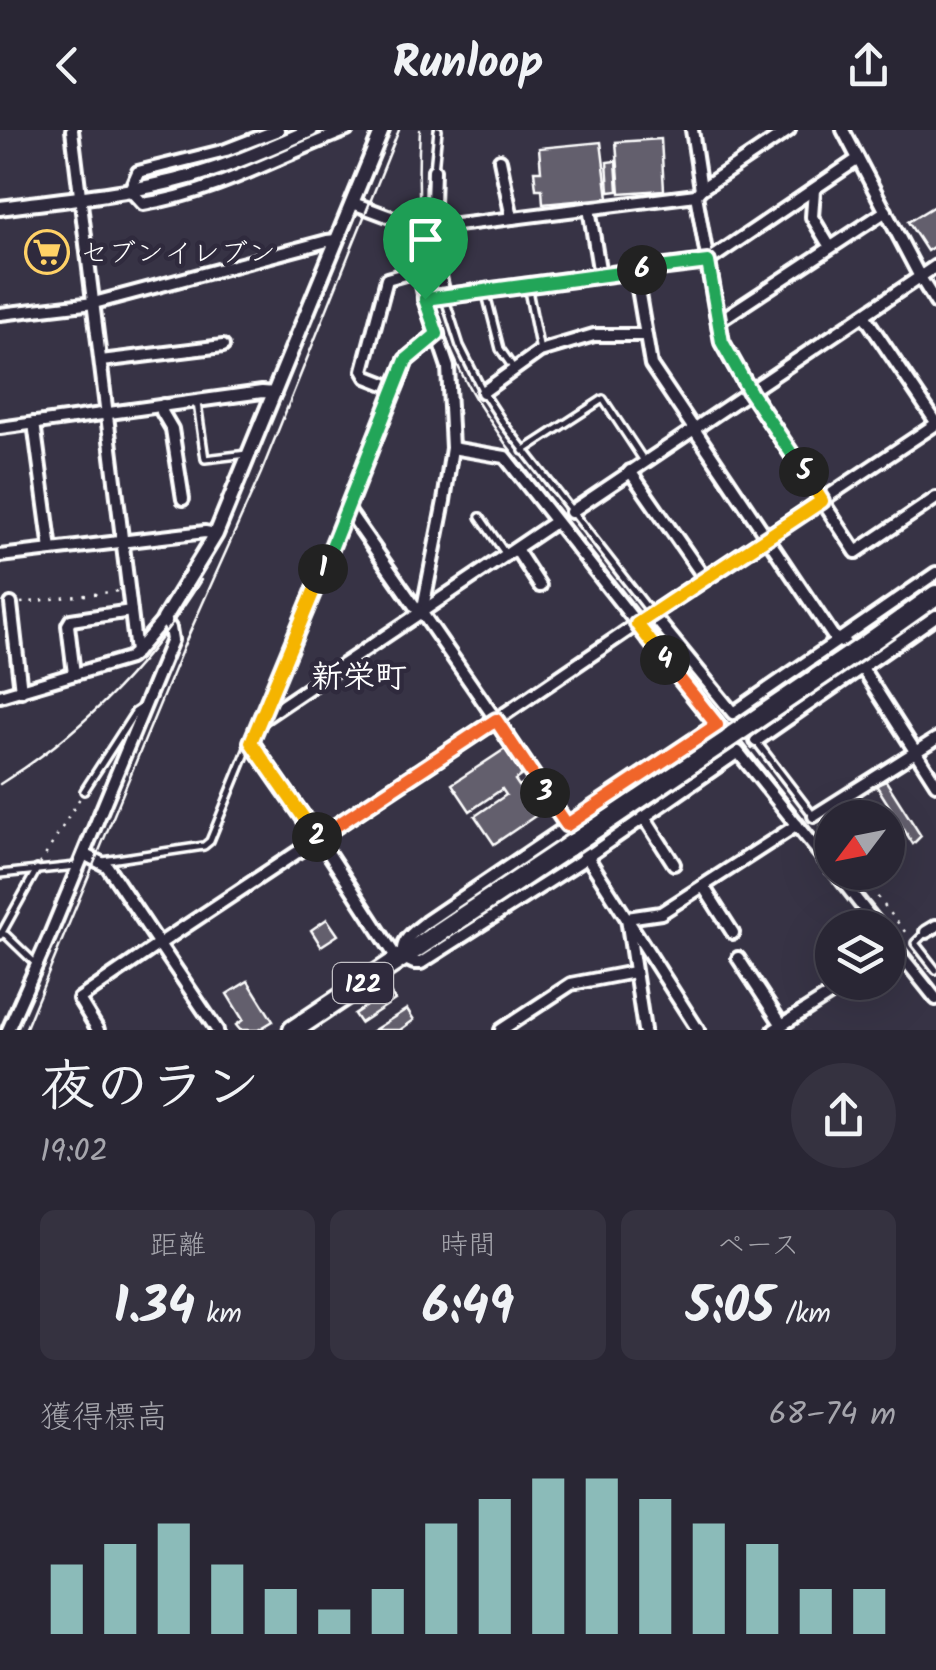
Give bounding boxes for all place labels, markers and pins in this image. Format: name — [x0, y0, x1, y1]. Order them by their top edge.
pin — [383, 197, 468, 300]
supermarket icon: セブンイレブン — [24, 229, 70, 275]
place label: セブンイレブン — [80, 232, 276, 277]
pin: 6 — [617, 245, 667, 295]
pin: 5 — [779, 447, 829, 497]
pin: 1 — [298, 544, 348, 594]
pin: 4 — [640, 635, 690, 685]
pin: 3 — [520, 768, 570, 818]
pin: 2 — [292, 812, 342, 862]

